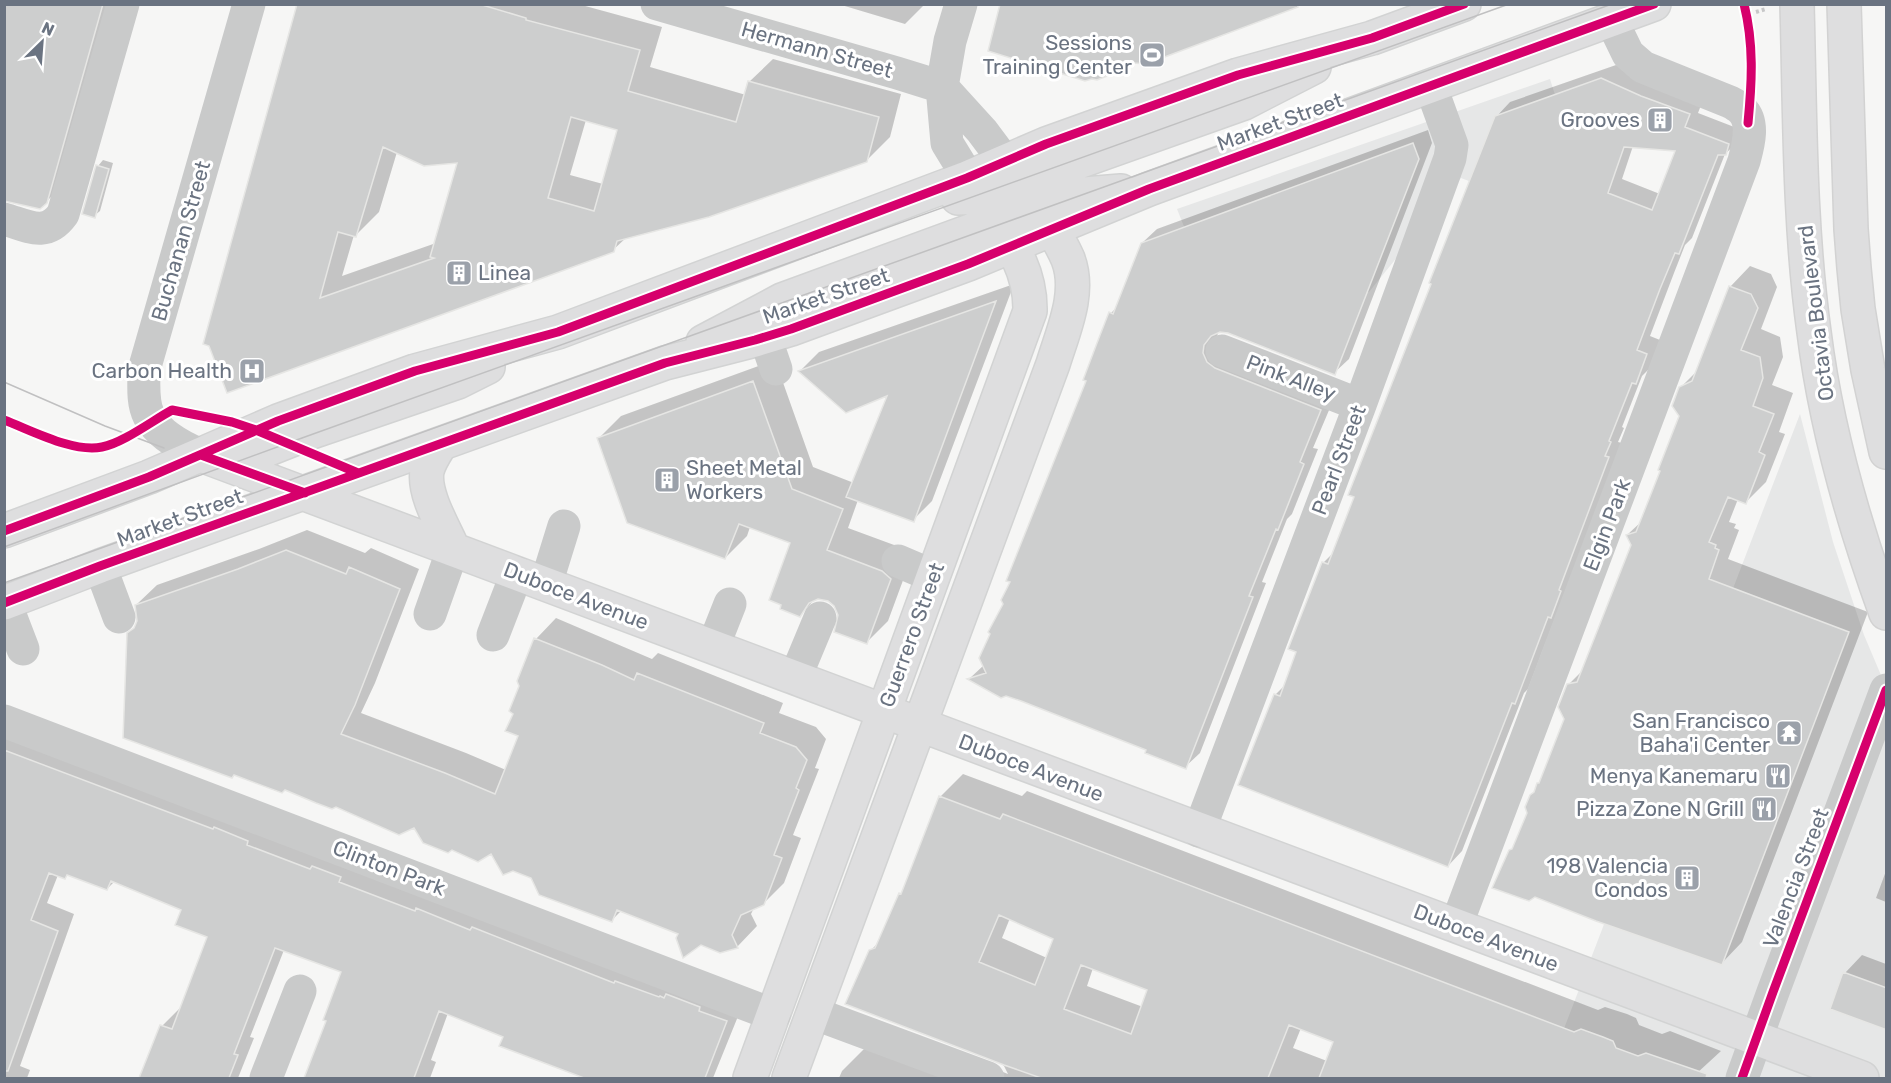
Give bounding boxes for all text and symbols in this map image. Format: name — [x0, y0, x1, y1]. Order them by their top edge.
north arrow — [12, 12, 72, 72]
street label: Hermann Street — [739, 16, 896, 83]
text: N — [39, 18, 57, 40]
place label: Sessions Training Center — [983, 30, 1132, 79]
sports icon: Sessions Training Center — [1137, 40, 1167, 70]
street label: Market Street — [1213, 87, 1346, 156]
building icon: Grooves — [1645, 105, 1675, 135]
place label: Grooves — [1560, 107, 1640, 132]
street label: Buchanan Street — [146, 158, 215, 324]
street label: Octavia Boulevard — [1792, 224, 1839, 402]
building icon: Linea — [444, 258, 474, 288]
place label: Linea — [478, 260, 531, 285]
street label: Market Street — [759, 262, 892, 329]
street label: Pink Alley — [1243, 349, 1340, 406]
hospital icon: Carbon Health — [237, 356, 267, 386]
place label: Carbon Health — [92, 358, 232, 383]
street label: Pearl Street — [1306, 401, 1371, 518]
place label: Sheet Metal Workers — [686, 455, 802, 504]
building icon: Sheet Metal Workers — [652, 465, 682, 495]
street label: Elgin Park — [1577, 475, 1636, 575]
street label: Market Street — [113, 483, 246, 552]
street label: Duboce Avenue — [500, 556, 652, 635]
street label: Guerrero Street — [874, 559, 949, 710]
place label: San Francisco Baha'i Center — [1632, 708, 1770, 757]
temple icon: San Francisco Baha'i Center — [1774, 718, 1804, 748]
street label: Duboce Avenue — [955, 728, 1107, 807]
restaurant icon: Menya Kanemaru — [1763, 761, 1793, 791]
place label: Menya Kanemaru — [1590, 763, 1758, 788]
restaurant icon: Pizza Zone N Grill — [1749, 794, 1779, 824]
place label: Pizza Zone N Grill — [1576, 796, 1744, 821]
street label: Valencia Street — [1757, 804, 1834, 951]
street label: Clinton Park — [329, 835, 449, 901]
place label: 198 Valencia Condos — [1547, 853, 1668, 902]
building icon: 198 Valencia Condos — [1672, 863, 1702, 893]
street label: Duboce Avenue — [1410, 898, 1562, 977]

